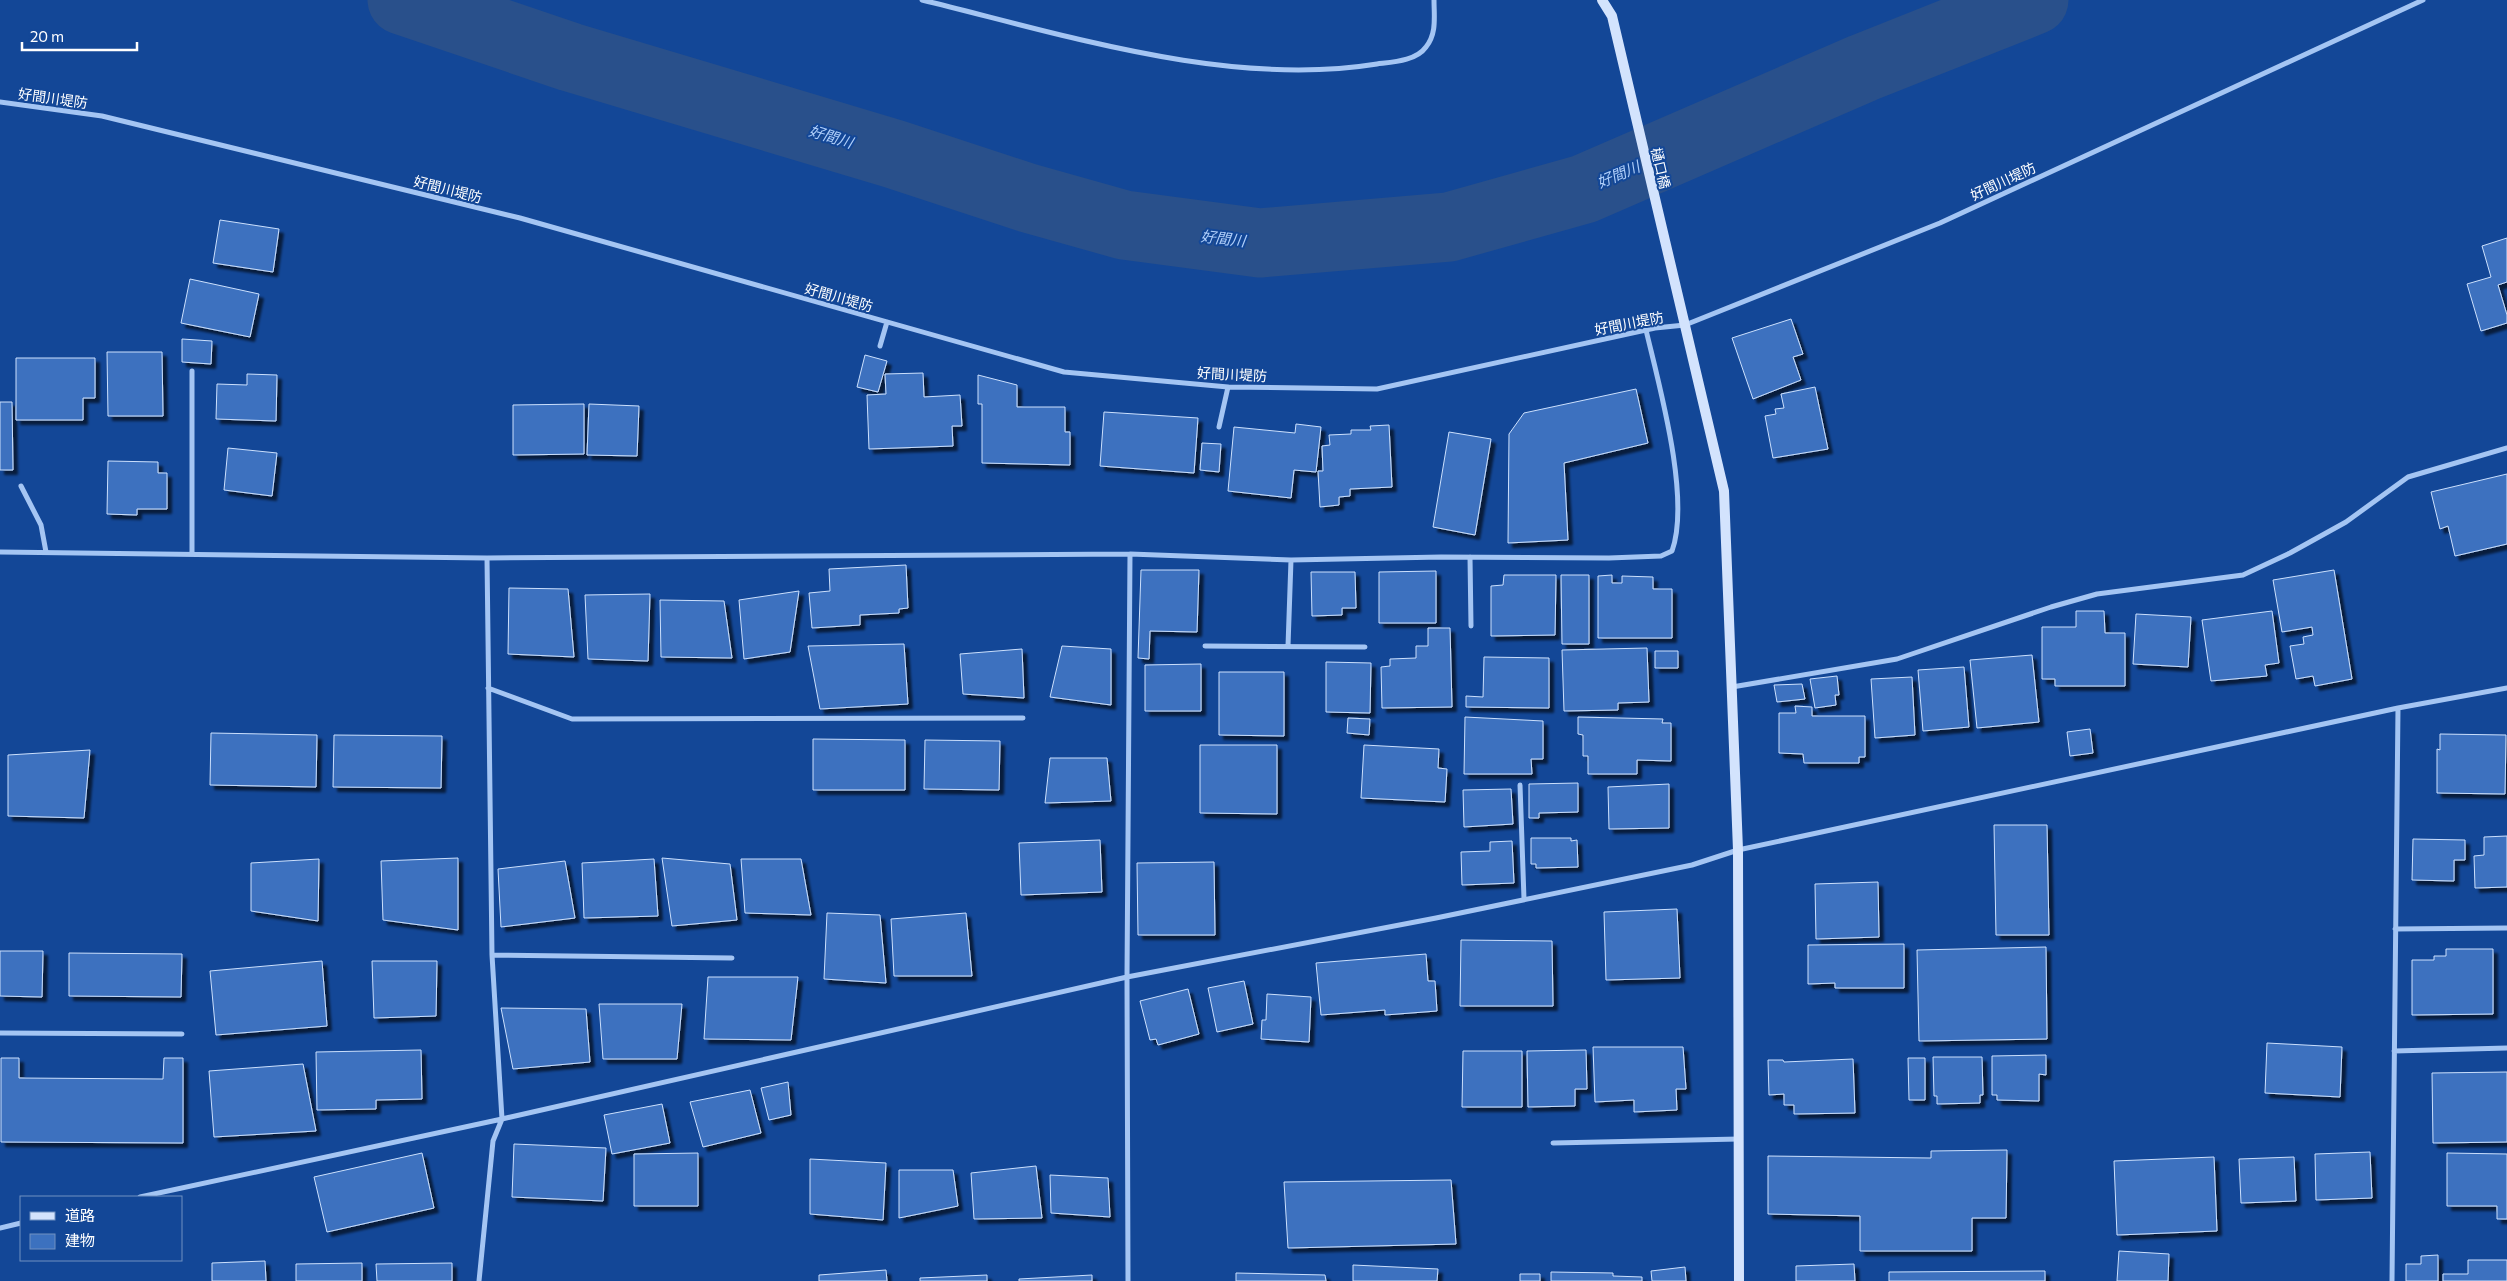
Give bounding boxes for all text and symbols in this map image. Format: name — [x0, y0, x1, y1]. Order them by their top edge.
scale bar — [22, 20, 138, 52]
text: 20 m — [30, 27, 64, 45]
street label: 好間川堤防 — [17, 85, 89, 111]
water label: 好間川 — [807, 121, 857, 152]
street label: 樋口橋 — [1648, 146, 1674, 190]
water label: 好間川 — [1594, 156, 1644, 191]
street label: 好間川堤防 — [1968, 159, 2038, 203]
street label: 好間川堤防 — [412, 172, 484, 206]
water label: 好間川 — [1200, 226, 1248, 250]
street label: 好間川堤防 — [803, 279, 875, 315]
street label: 好間川堤防 — [1593, 308, 1665, 338]
street label: 好間川堤防 — [1197, 364, 1267, 384]
legend — [20, 1196, 182, 1261]
text: 道路 — [65, 1206, 95, 1224]
text: 建物 — [65, 1231, 95, 1249]

